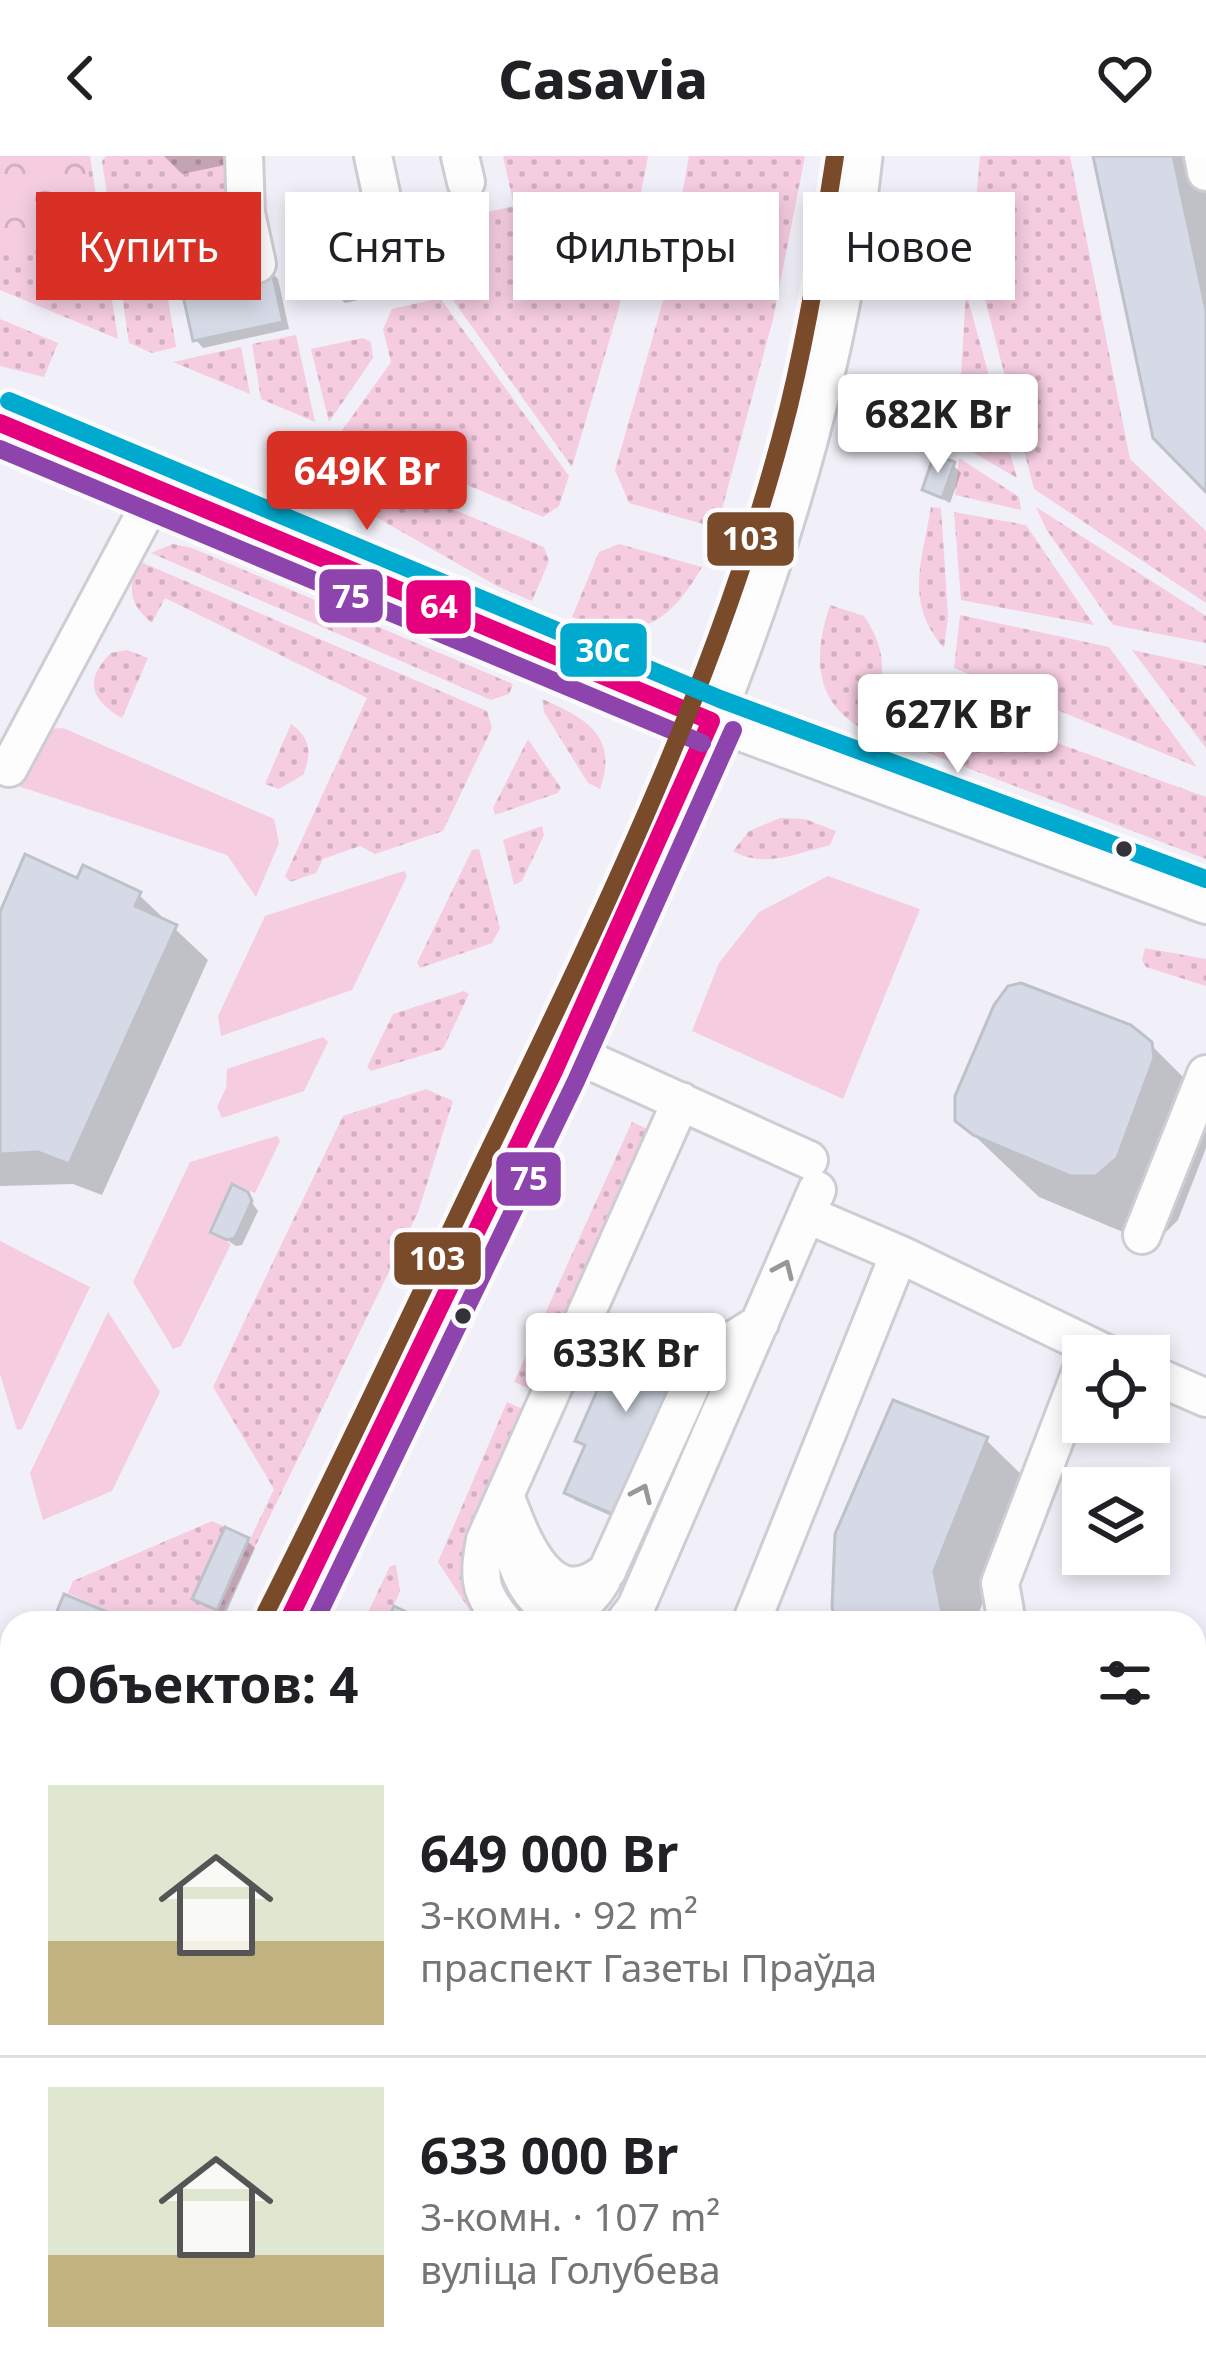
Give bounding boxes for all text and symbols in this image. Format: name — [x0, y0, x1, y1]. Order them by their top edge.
text: Casavia — [498, 41, 708, 115]
icon: back — [48, 45, 114, 111]
icon: heart — [1092, 45, 1158, 111]
chip: Купить — [36, 192, 261, 300]
chip: Снять — [285, 192, 489, 300]
chip: Фильтры — [513, 192, 779, 300]
chip: Новое — [803, 192, 1015, 300]
pin: 682K Br — [827, 374, 1049, 476]
text: 682K Br — [865, 386, 1011, 439]
pin: 649K Br — [256, 431, 478, 533]
text: 649K Br — [294, 443, 440, 496]
line badge: 103 — [705, 510, 796, 568]
text: 103 — [722, 515, 778, 560]
line badge: 75 — [317, 567, 385, 625]
text: 75 — [332, 573, 370, 618]
line badge: 64 — [404, 578, 473, 636]
text: 64 — [420, 583, 458, 628]
line badge: 30с — [558, 621, 649, 679]
text: 30с — [575, 627, 631, 672]
pin: 627K Br — [847, 674, 1069, 776]
text: 627K Br — [885, 686, 1031, 739]
unlabelled marker — [1113, 838, 1135, 860]
line badge: 75 — [494, 1150, 563, 1208]
text: 75 — [510, 1155, 548, 1200]
line badge: 103 — [392, 1230, 483, 1287]
text: 103 — [409, 1235, 465, 1280]
one-way arrow — [769, 1260, 793, 1281]
unlabelled marker — [452, 1305, 474, 1327]
pin: 633K Br — [515, 1313, 737, 1415]
text: 633K Br — [553, 1325, 699, 1378]
map controls — [1062, 1335, 1170, 1575]
button: locate — [1062, 1335, 1170, 1443]
button: layers — [1062, 1467, 1170, 1575]
one-way arrow — [627, 1484, 651, 1505]
text: Объектов: 4 — [48, 1648, 358, 1718]
icon: filters — [1092, 1650, 1158, 1716]
text: 649 000 Br — [420, 1817, 678, 1887]
icon: home — [144, 1833, 288, 1977]
text: 3-комн. · 92 m² — [420, 1887, 698, 1940]
text: праспект Газеты Праўда — [420, 1940, 877, 1993]
text: 633 000 Br — [420, 2119, 678, 2189]
icon: home — [144, 2135, 288, 2279]
text: 3-комн. · 107 m² — [420, 2189, 720, 2242]
text: вуліца Голубева — [420, 2242, 721, 2295]

